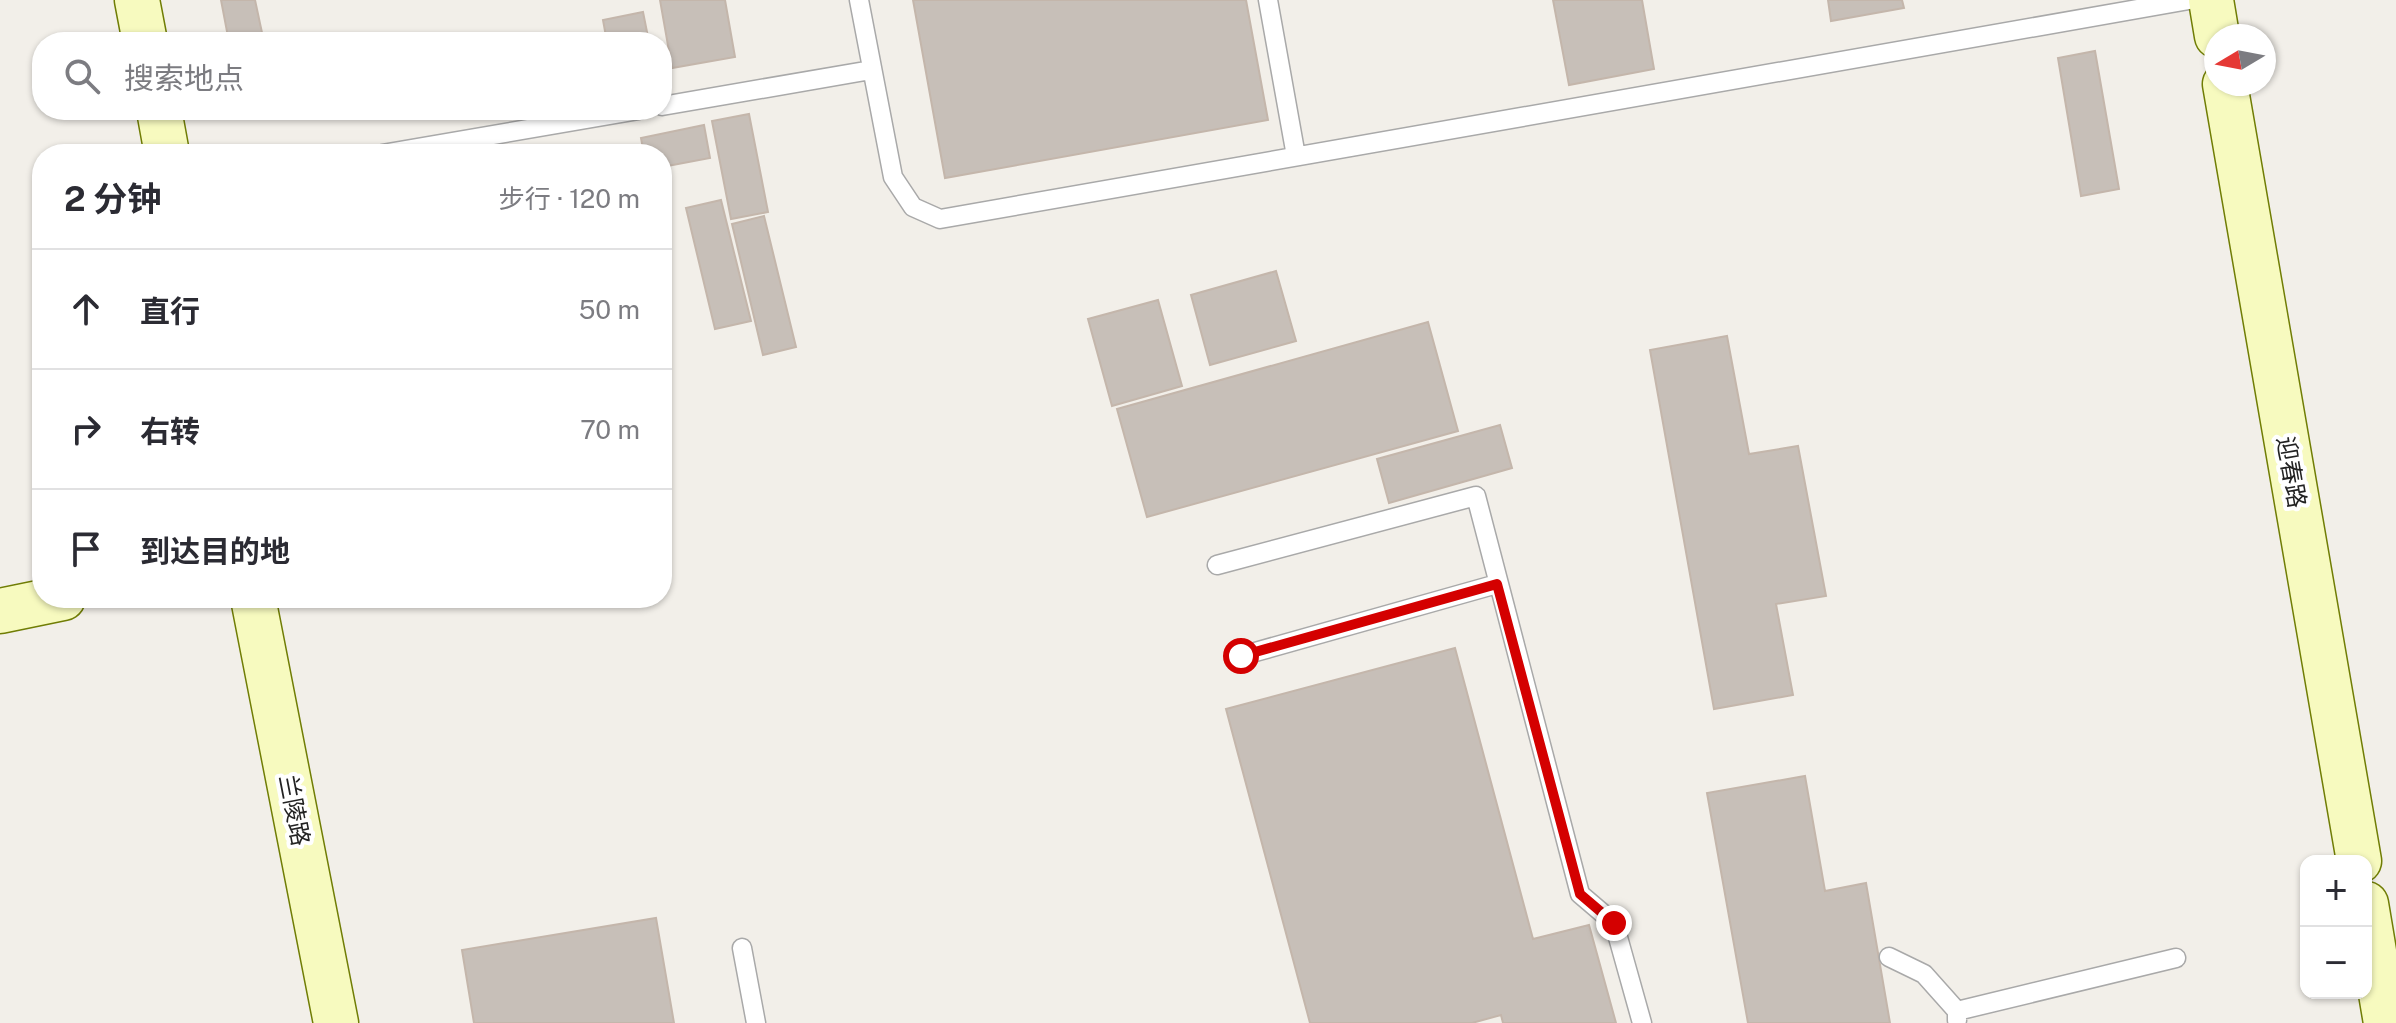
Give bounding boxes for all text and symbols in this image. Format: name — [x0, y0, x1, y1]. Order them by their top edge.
north arrow — [2204, 24, 2276, 96]
search box — [32, 32, 672, 120]
icon: search — [60, 54, 104, 98]
text: 搜索地点 — [124, 60, 244, 96]
text: 2 分钟 — [64, 179, 161, 219]
text: 步行 · 120 m — [499, 183, 640, 214]
icon: ahead — [64, 287, 108, 331]
text: 直行 — [140, 293, 200, 329]
text: 50 m — [579, 294, 640, 325]
icon: right — [64, 407, 108, 451]
text: 右转 — [140, 413, 200, 449]
text: 70 m — [580, 414, 640, 445]
street label: 迎春路 — [2272, 434, 2312, 510]
icon: arrive — [64, 527, 108, 571]
text: 到达目的地 — [140, 533, 290, 569]
route start — [1223, 638, 1259, 674]
street label: 兰陵路 — [274, 772, 316, 848]
map controls — [2300, 855, 2372, 999]
button: + — [2300, 855, 2372, 927]
route end — [1596, 905, 1632, 941]
button: − — [2300, 927, 2372, 999]

